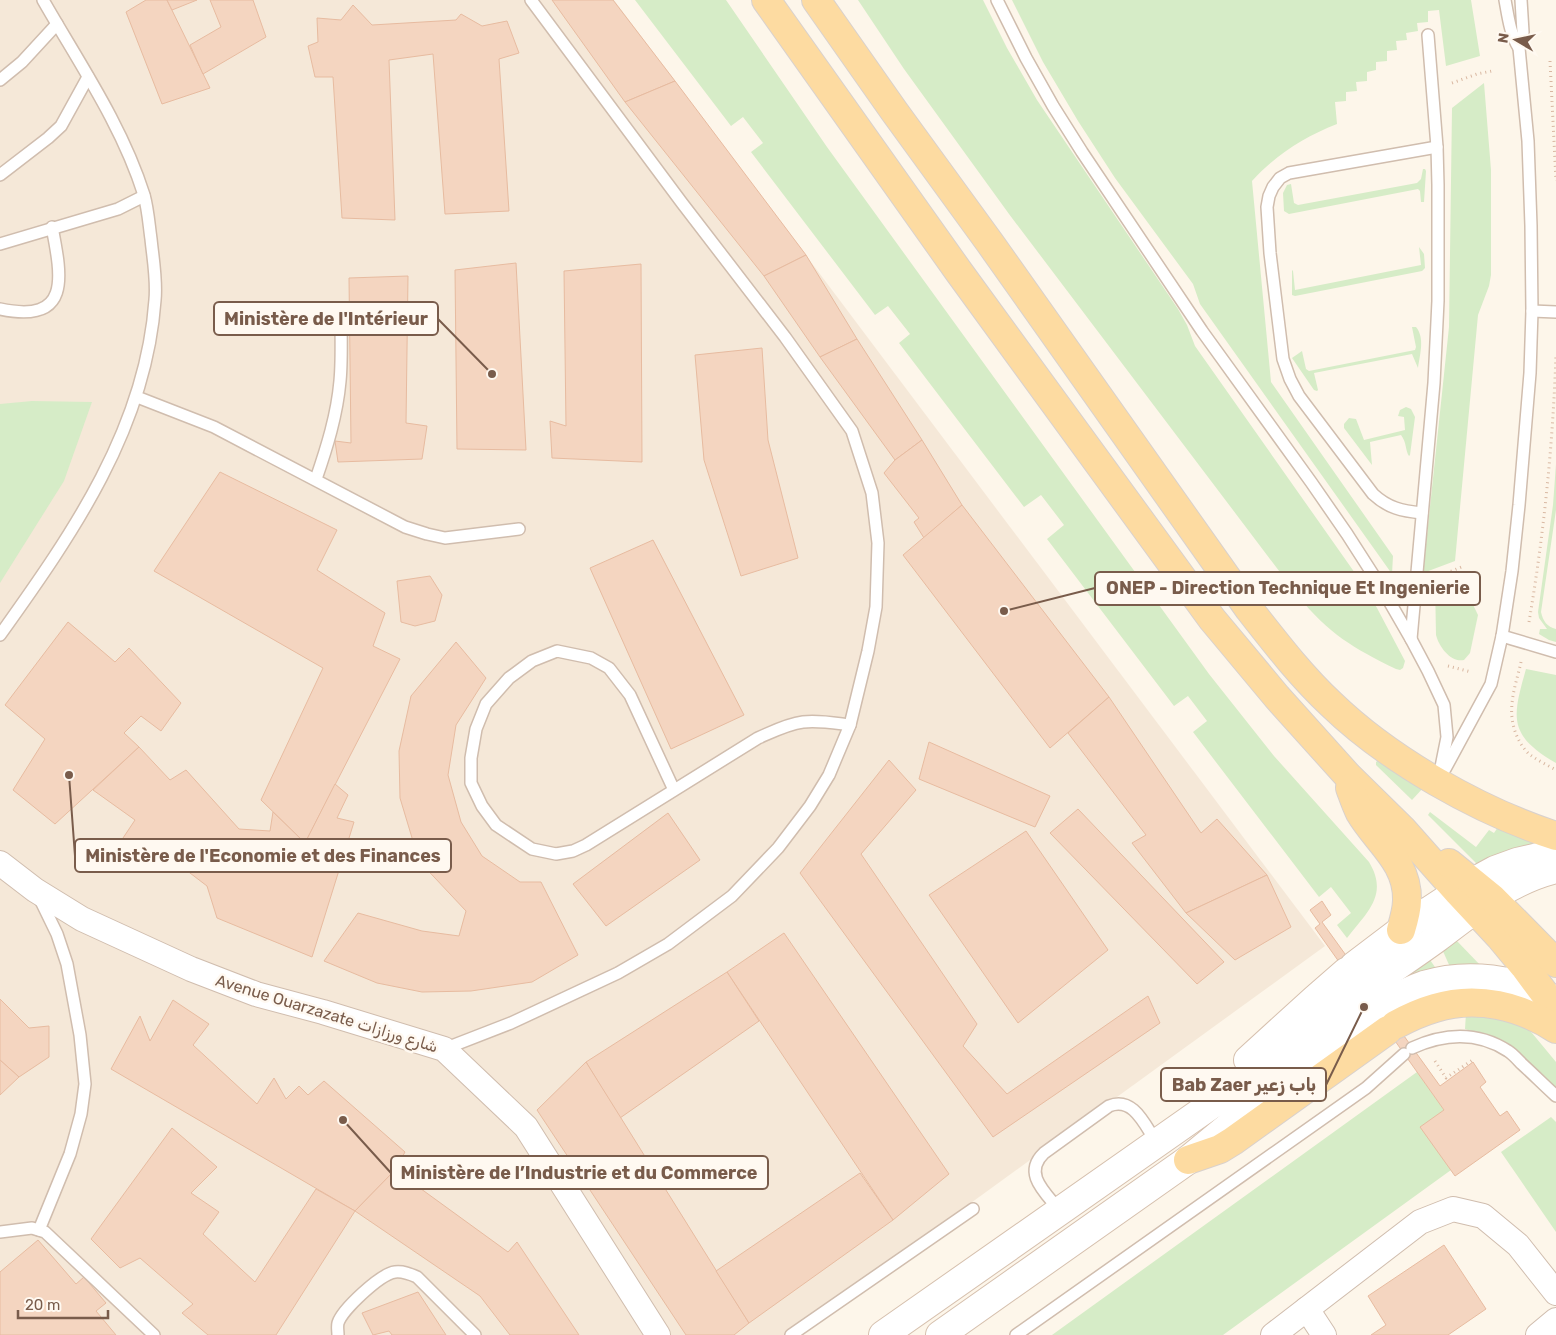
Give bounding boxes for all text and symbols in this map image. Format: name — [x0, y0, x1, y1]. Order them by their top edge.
north arrow — [1491, 15, 1541, 65]
text: N — [1494, 32, 1513, 44]
callout: Ministère de l'Intérieur — [214, 302, 438, 335]
text: Ministère de l'Intérieur — [224, 308, 428, 330]
callout: ONEP - Direction Technique Et Ingenierie — [1095, 572, 1480, 605]
text: ONEP - Direction Technique Et Ingenierie — [1106, 577, 1470, 599]
callout: Ministère de l'Economie et des Finances — [75, 839, 451, 872]
text: Ministère de l'Economie et des Finances — [85, 845, 441, 867]
street label: Avenue Ouarzazate شارع ورزازات — [213, 971, 440, 1058]
callout: Bab Zaer باب زعير — [1161, 1068, 1326, 1101]
text: Bab Zaer باب زعير — [1172, 1074, 1316, 1096]
callout: Ministère de l’Industrie et du Commerce — [391, 1156, 768, 1189]
text: Ministère de l’Industrie et du Commerce — [401, 1162, 758, 1184]
scale bar — [18, 1288, 108, 1320]
text: 20 m — [25, 1296, 60, 1314]

